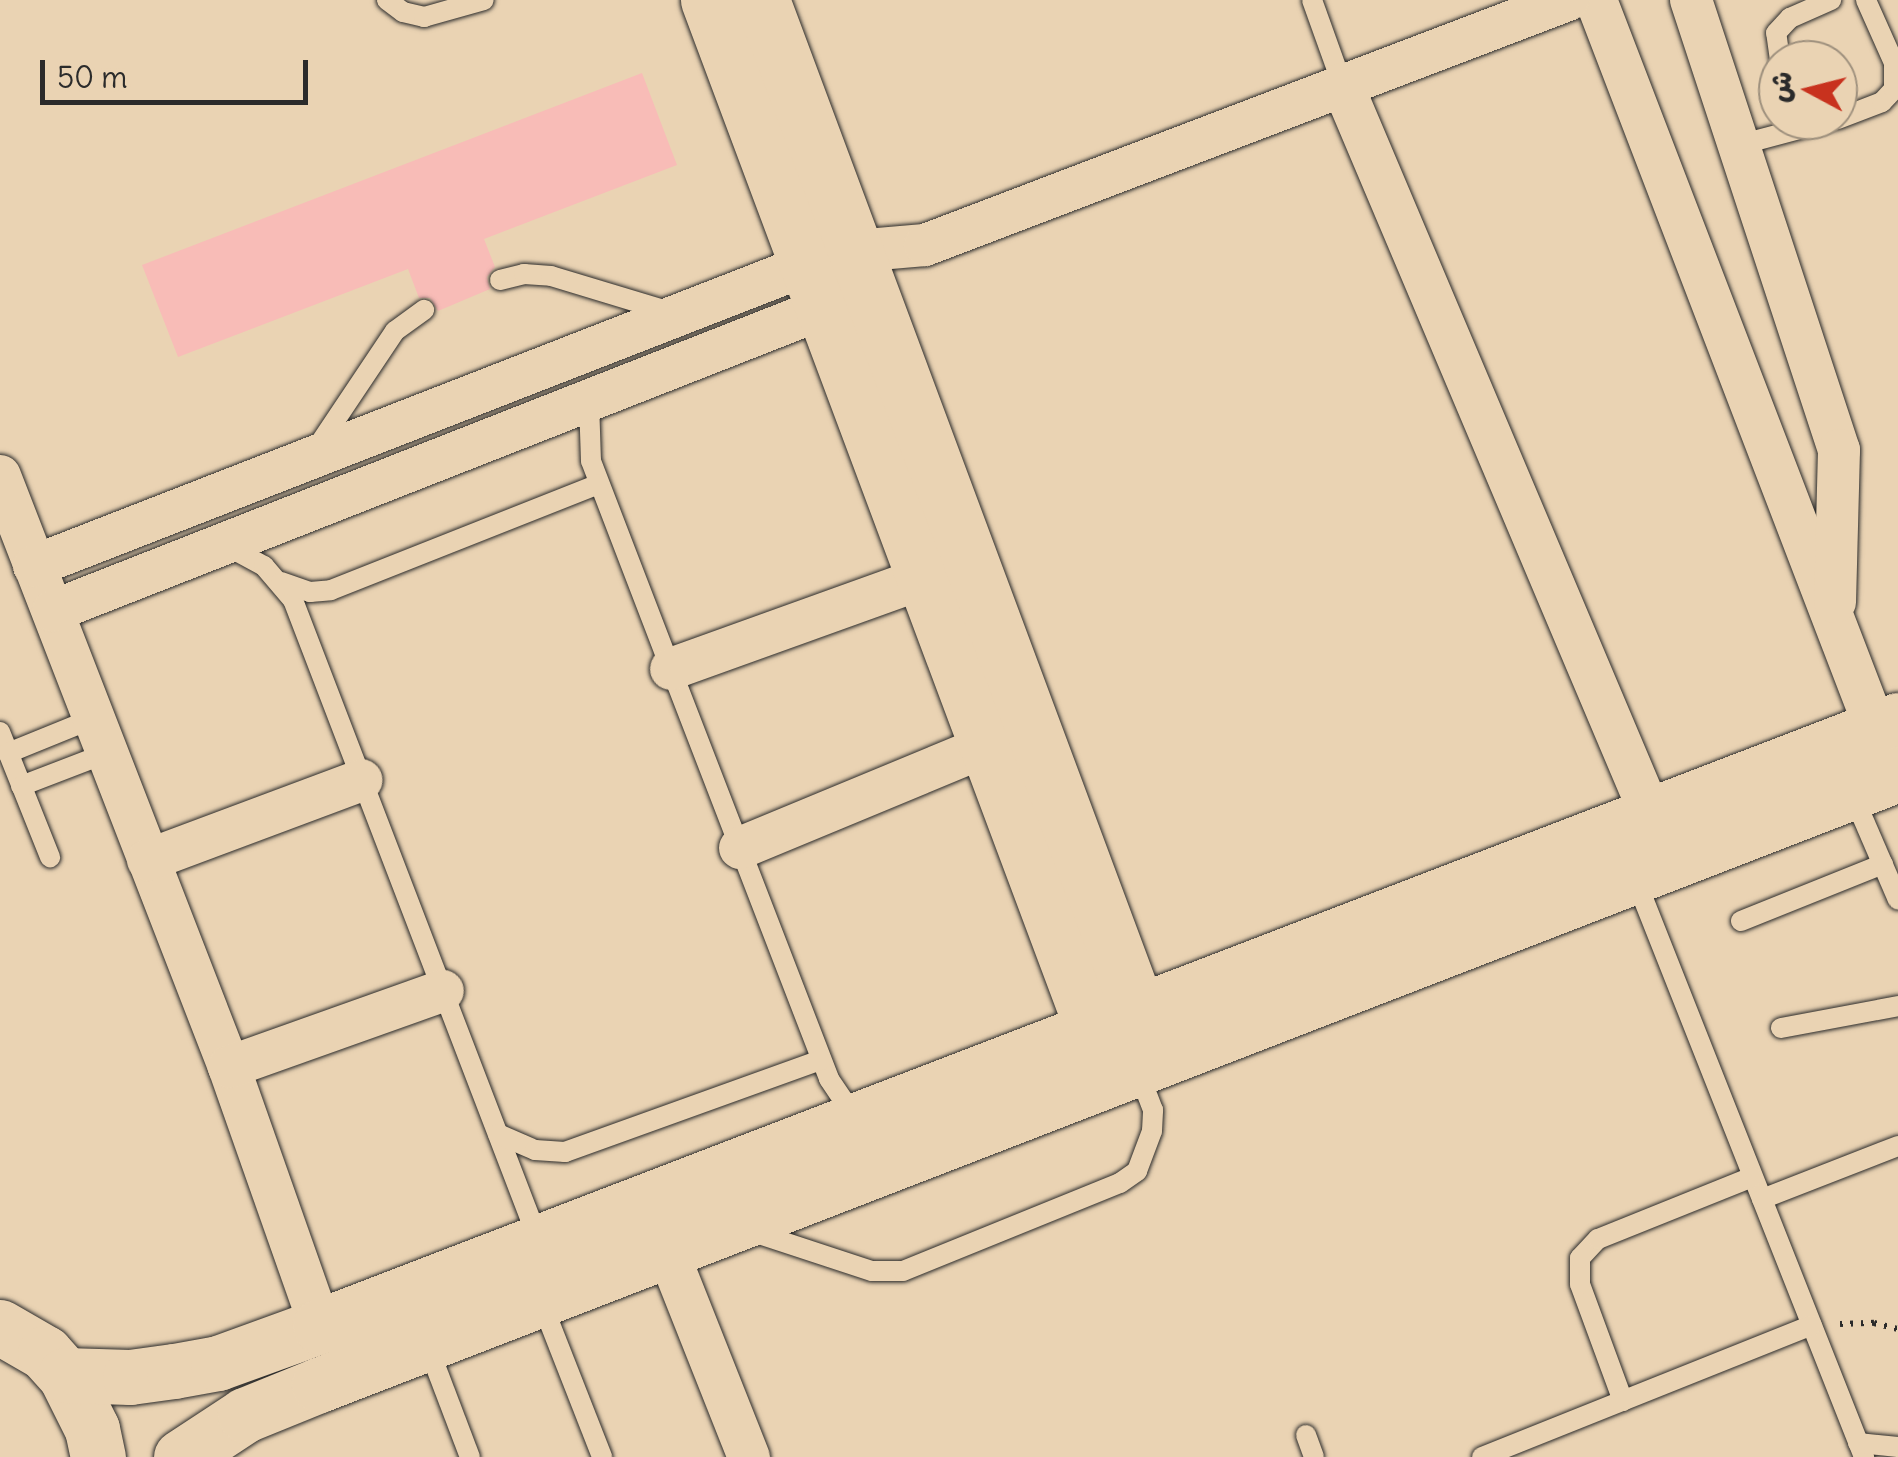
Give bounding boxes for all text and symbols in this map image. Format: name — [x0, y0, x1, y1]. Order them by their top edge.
scale bar — [45, 40, 312, 102]
north arrow — [1758, 40, 1858, 140]
text: 50 m — [57, 58, 127, 96]
text: ش — [1760, 69, 1800, 104]

